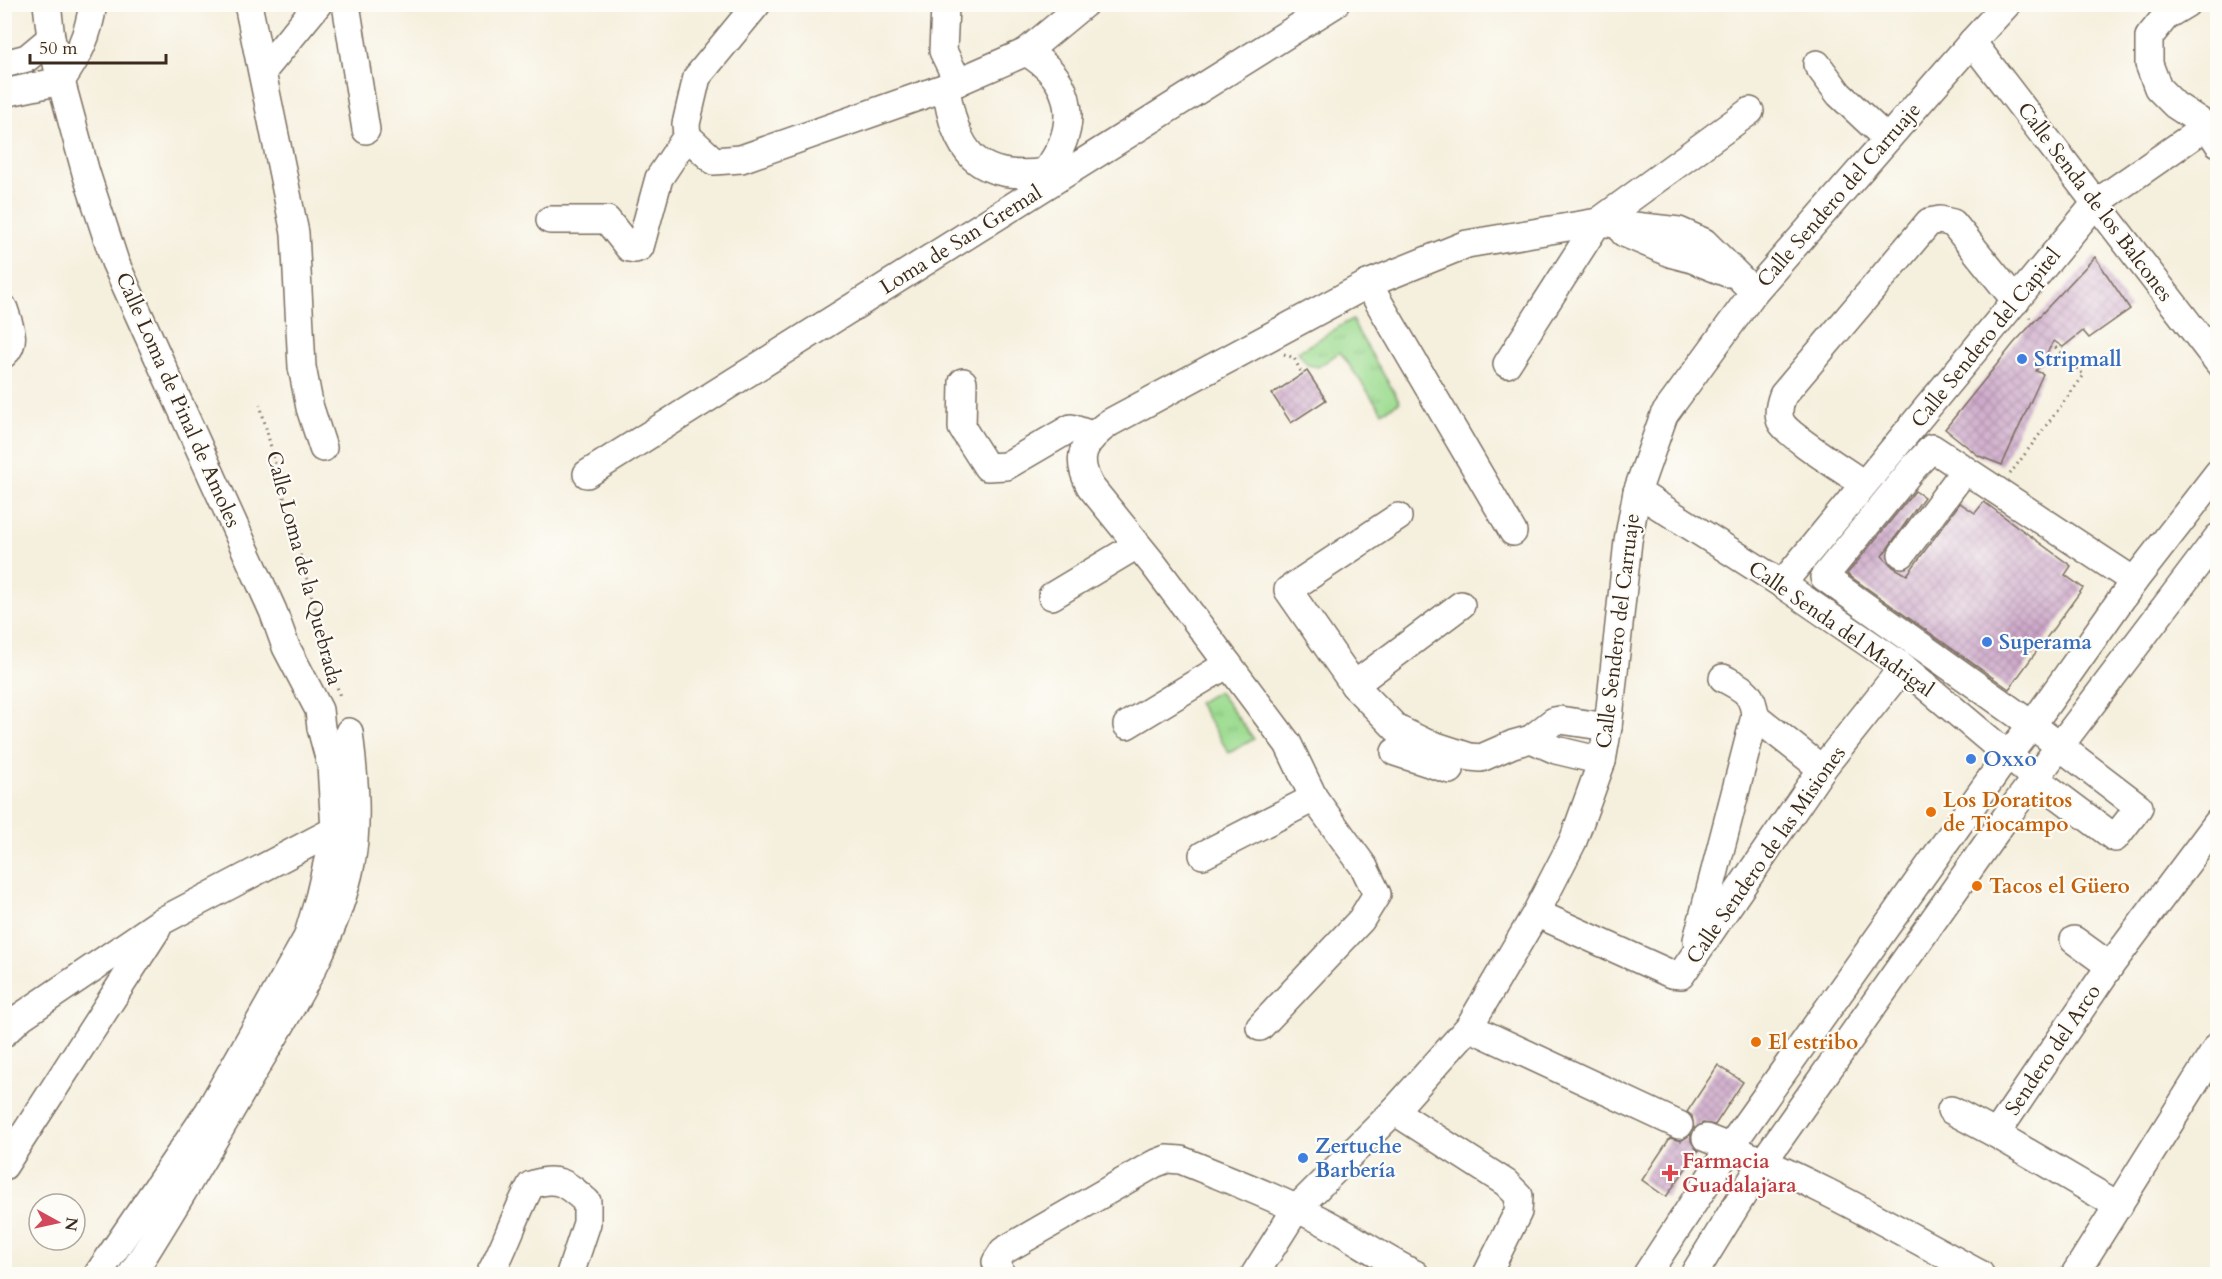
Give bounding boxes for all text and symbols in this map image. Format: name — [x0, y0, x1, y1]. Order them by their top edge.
scale bar — [30, 27, 166, 65]
text: 50 m — [39, 36, 78, 61]
street label: Calle Sendero del Carruaje — [1750, 96, 1928, 294]
street label: Calle Senda de los Balcones — [2010, 96, 2180, 308]
street label: Loma de San Gremal — [874, 178, 1048, 302]
street label: Calle Sendero del Capitel — [1904, 242, 2068, 434]
street label: Calle Loma de Pinal de Amoles — [109, 268, 247, 532]
place label: Stripmall — [2034, 345, 2122, 374]
marker: Stripmall — [2015, 352, 2029, 366]
street label: Calle Loma de la Quebrada — [259, 448, 349, 688]
street label: Calle Sendero del Carruaje — [1589, 512, 1647, 750]
street label: Calle Senda del Madrigal — [1742, 554, 1940, 704]
place label: Superama — [1999, 628, 2093, 657]
marker: Superama — [1980, 635, 1994, 649]
street label: Calle Sendero de las Misiones — [1679, 740, 1853, 970]
place label: Oxxo — [1983, 745, 2037, 774]
marker: Oxxo — [1964, 752, 1978, 766]
place label: Los Doratitos de Tiocampo — [1943, 786, 2072, 839]
marker: Los Doratitos de Tiocampo — [1924, 805, 1938, 819]
place label: Tacos el Güero — [1989, 872, 2130, 901]
marker: Tacos el Güero — [1970, 879, 1984, 893]
street label: Sendero del Arco — [1998, 979, 2108, 1121]
place label: El estribo — [1768, 1028, 1858, 1057]
marker: El estribo — [1749, 1035, 1763, 1049]
place label: Zertuche Barbería — [1315, 1132, 1402, 1185]
place label: Farmacia Guadalajara — [1682, 1147, 1797, 1200]
marker: Zertuche Barbería — [1296, 1151, 1310, 1165]
marker: Farmacia Guadalajara — [1663, 1166, 1677, 1180]
north arrow — [27, 1192, 87, 1252]
text: N — [59, 1216, 83, 1232]

